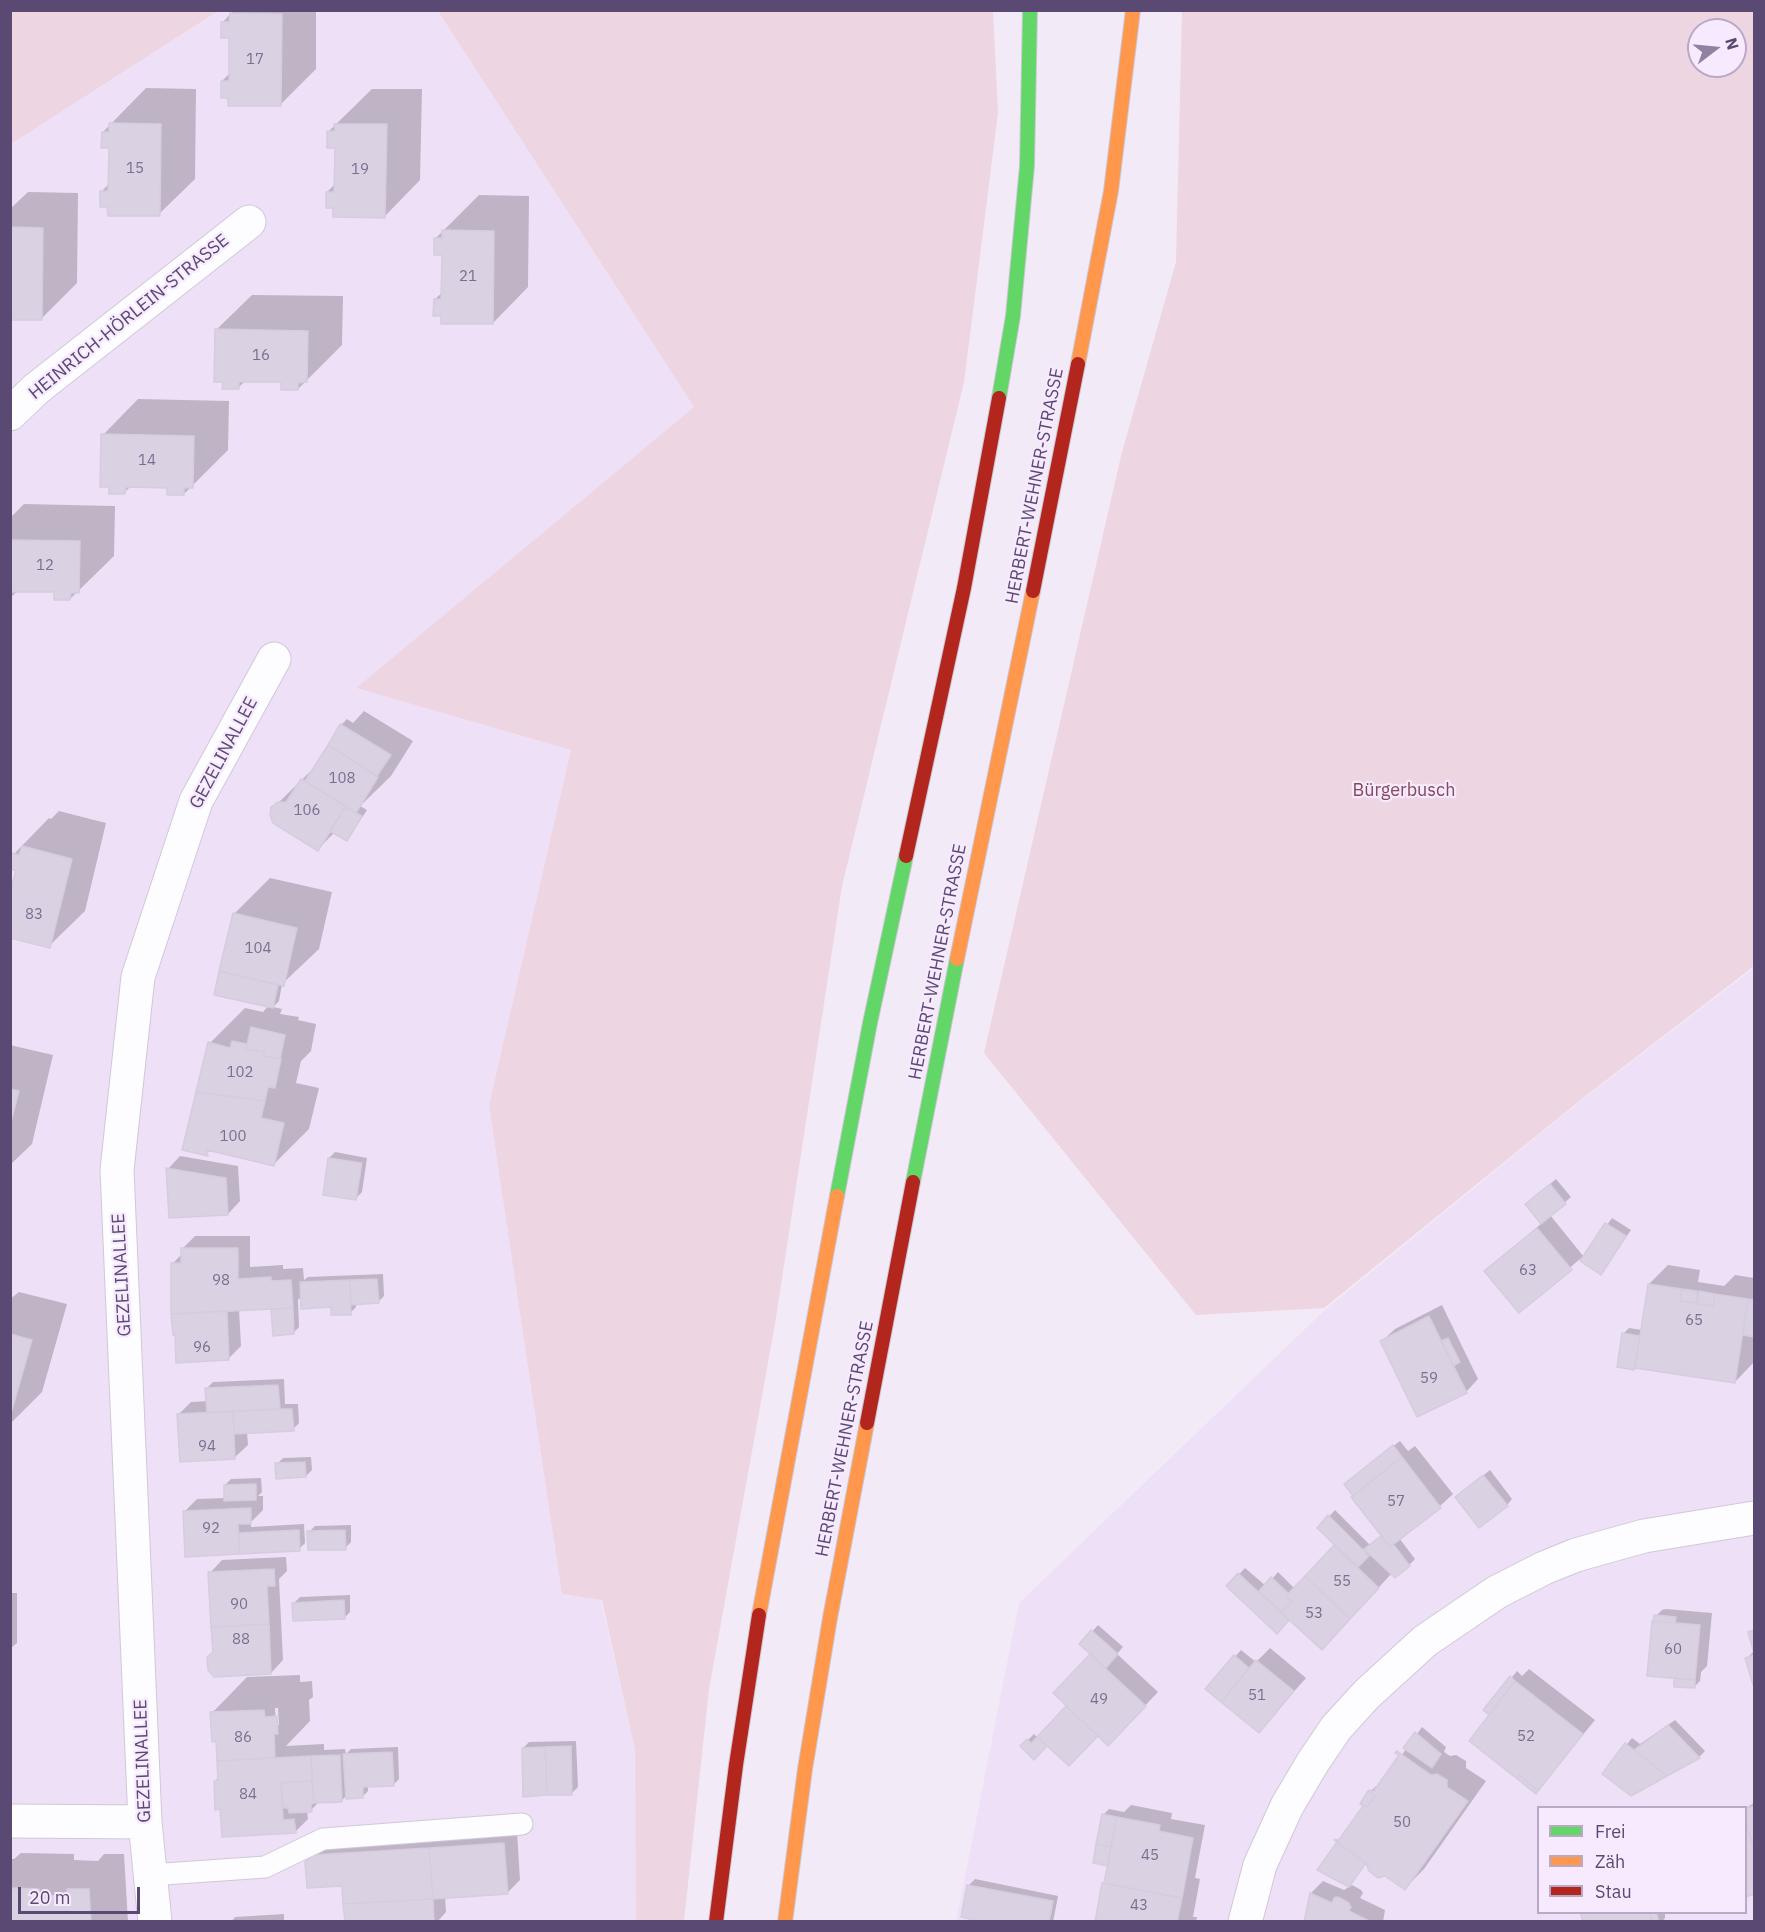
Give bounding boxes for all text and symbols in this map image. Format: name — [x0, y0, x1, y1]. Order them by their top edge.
north arrow — [1687, 18, 1747, 78]
text: N — [1721, 35, 1744, 52]
house number: 17 — [246, 51, 264, 69]
house number: 15 — [126, 160, 144, 178]
house number: 19 — [351, 161, 369, 179]
street label: HEINRICH-HÖRLEIN-STRASSE — [25, 230, 233, 404]
house number: 21 — [459, 268, 477, 286]
house number: 16 — [252, 347, 270, 365]
street label: HERBERT-WEHNER-STRASSE — [1002, 366, 1068, 606]
house number: 14 — [138, 452, 156, 470]
house number: 12 — [36, 557, 54, 575]
street label: GEZELINALLEE — [185, 693, 263, 813]
house number: 108 — [329, 770, 355, 788]
park label: Bürgerbusch — [1353, 780, 1455, 802]
house number: 106 — [294, 802, 320, 820]
street label: HERBERT-WEHNER-STRASSE — [905, 842, 971, 1082]
house number: 83 — [25, 906, 43, 924]
house number: 104 — [245, 940, 271, 958]
house number: 102 — [227, 1064, 253, 1082]
house number: 100 — [220, 1128, 246, 1146]
street label: GEZELINALLEE — [108, 1213, 136, 1337]
house number: 63 — [1519, 1262, 1537, 1280]
house number: 98 — [212, 1272, 230, 1290]
house number: 65 — [1685, 1312, 1703, 1330]
street label: HERBERT-WEHNER-STRASSE — [812, 1319, 878, 1559]
house number: 96 — [193, 1339, 211, 1357]
house number: 59 — [1420, 1370, 1438, 1388]
house number: 94 — [198, 1438, 216, 1456]
house number: 57 — [1387, 1493, 1405, 1511]
house number: 92 — [202, 1520, 220, 1538]
house number: 55 — [1333, 1573, 1351, 1591]
house number: 90 — [230, 1596, 248, 1614]
house number: 53 — [1305, 1605, 1323, 1623]
house number: 88 — [232, 1631, 250, 1649]
house number: 60 — [1664, 1641, 1682, 1659]
house number: 51 — [1248, 1687, 1266, 1705]
house number: 49 — [1090, 1691, 1108, 1709]
street label: GEZELINALLEE — [130, 1699, 156, 1823]
house number: 52 — [1517, 1728, 1535, 1746]
house number: 86 — [234, 1729, 252, 1747]
house number: 84 — [239, 1786, 257, 1804]
legend — [1537, 1806, 1747, 1914]
house number: 50 — [1393, 1814, 1411, 1832]
text: Frei — [1595, 1820, 1626, 1843]
house number: 45 — [1141, 1847, 1159, 1865]
text: Zäh — [1595, 1850, 1625, 1873]
scale bar — [21, 1875, 142, 1913]
text: Stau — [1595, 1880, 1632, 1903]
text: 20 m — [29, 1886, 71, 1909]
house number: 43 — [1130, 1897, 1148, 1915]

